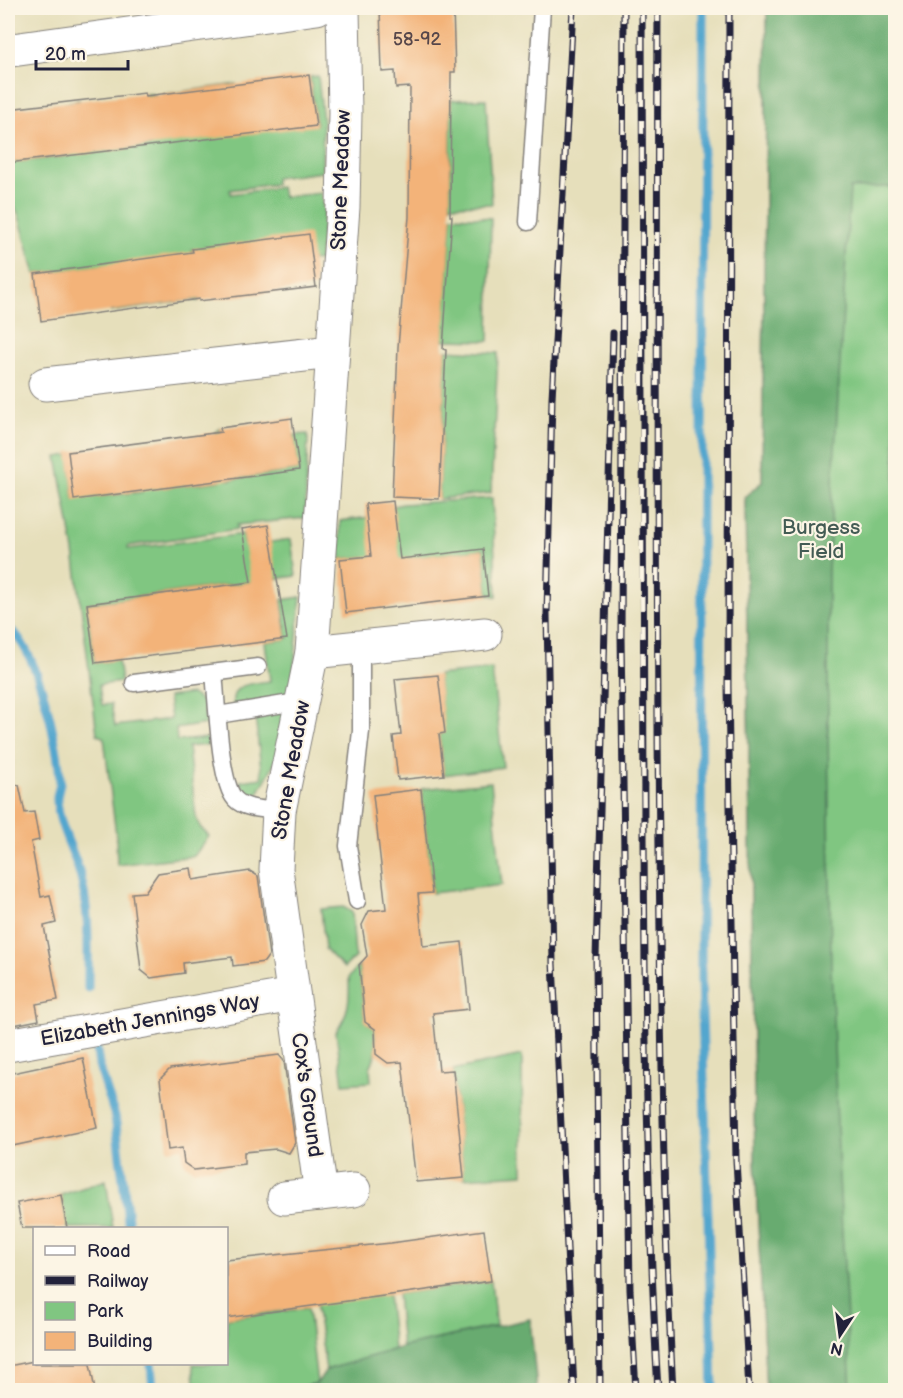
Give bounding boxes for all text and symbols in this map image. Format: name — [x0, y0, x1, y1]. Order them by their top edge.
house number: 58-92 — [393, 29, 442, 50]
scale bar — [36, 33, 128, 71]
text: 20 m — [45, 44, 86, 65]
street label: Stone Meadow — [326, 109, 356, 251]
park label: Burgess Field — [782, 515, 860, 564]
street label: Stone Meadow — [266, 698, 316, 842]
street label: Elizabeth Jennings Way — [38, 988, 262, 1052]
street label: Cox's Ground — [286, 1031, 328, 1159]
legend — [33, 1227, 228, 1365]
text: Road — [87, 1241, 131, 1262]
text: Railway — [87, 1271, 149, 1292]
text: Park — [87, 1301, 123, 1322]
north arrow — [810, 1305, 870, 1365]
text: Building — [87, 1331, 153, 1352]
text: N — [829, 1338, 845, 1359]

